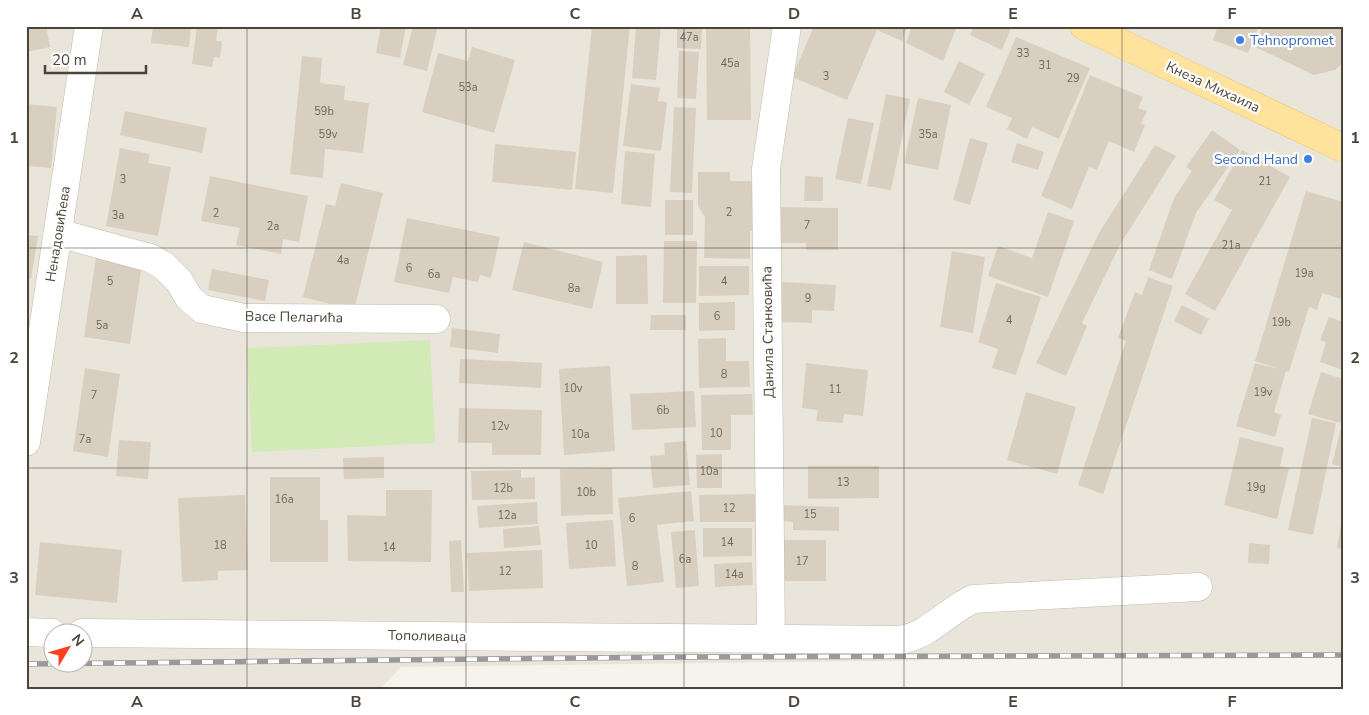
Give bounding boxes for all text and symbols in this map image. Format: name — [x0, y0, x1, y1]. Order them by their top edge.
text: A — [131, 3, 143, 25]
text: B — [350, 3, 362, 25]
text: C — [570, 3, 581, 25]
text: D — [788, 3, 800, 25]
text: E — [1008, 3, 1018, 25]
text: F — [1228, 3, 1237, 25]
house number: 47a — [679, 30, 699, 45]
place label: Tehnopromet — [1250, 31, 1334, 50]
marker: Tehnopromet — [1234, 34, 1246, 46]
scale bar — [45, 42, 146, 74]
house number: 33 — [1016, 46, 1030, 61]
text: 20 m — [52, 50, 87, 70]
house number: 45a — [720, 56, 740, 71]
street label: Кнеза Михаила — [1163, 57, 1263, 117]
house number: 31 — [1038, 58, 1052, 73]
house number: 3 — [823, 69, 829, 84]
house number: 29 — [1066, 71, 1080, 86]
house number: 53a — [458, 80, 478, 95]
house number: 59b — [314, 104, 334, 119]
text: 1 — [9, 127, 19, 149]
house number: 59v — [319, 127, 338, 142]
house number: 35a — [918, 127, 938, 142]
text: 1 — [1350, 127, 1360, 149]
place label: Second Hand — [1214, 150, 1298, 169]
marker: Second Hand — [1302, 153, 1314, 165]
house number: 3 — [120, 172, 126, 187]
house number: 21 — [1258, 174, 1272, 189]
street label: Ненадовићева — [41, 185, 75, 283]
house number: 2 — [726, 205, 732, 220]
house number: 2 — [213, 206, 219, 221]
house number: 3a — [112, 208, 124, 223]
house number: 7 — [804, 218, 810, 233]
house number: 2a — [267, 219, 279, 234]
house number: 21a — [1221, 238, 1241, 253]
house number: 4a — [337, 253, 349, 268]
house number: 6 — [406, 261, 413, 276]
street label: Данила Станковића — [757, 266, 779, 398]
house number: 19a — [1294, 266, 1314, 281]
house number: 6a — [428, 267, 440, 282]
house number: 5 — [107, 274, 114, 289]
house number: 4 — [721, 274, 728, 289]
house number: 8a — [568, 281, 580, 296]
house number: 9 — [805, 291, 811, 306]
street label: Васе Пелагића — [245, 307, 343, 327]
house number: 6 — [714, 309, 721, 324]
house number: 4 — [1006, 313, 1013, 328]
house number: 19b — [1271, 315, 1291, 330]
house number: 5a — [96, 318, 108, 333]
text: 2 — [9, 347, 19, 369]
text: 2 — [1350, 347, 1360, 369]
house number: 8 — [721, 367, 728, 382]
house number: 10v — [564, 381, 583, 396]
house number: 11 — [828, 382, 842, 397]
house number: 19v — [1254, 385, 1273, 400]
house number: 7 — [91, 388, 97, 403]
house number: 6b — [656, 403, 670, 418]
house number: 12v — [491, 419, 510, 434]
house number: 10 — [709, 426, 723, 441]
house number: 10a — [570, 427, 590, 442]
house number: 7a — [79, 432, 91, 447]
house number: 10a — [699, 464, 719, 479]
house number: 13 — [836, 475, 850, 490]
house number: 19g — [1246, 480, 1266, 495]
house number: 12b — [493, 481, 513, 496]
house number: 10b — [576, 485, 596, 500]
house number: 16a — [274, 492, 294, 507]
house number: 12 — [722, 501, 736, 516]
house number: 15 — [803, 507, 817, 522]
house number: 12a — [497, 508, 517, 523]
house number: 6 — [629, 511, 636, 526]
house number: 14 — [720, 535, 734, 550]
house number: 18 — [213, 538, 227, 553]
house number: 10 — [584, 538, 598, 553]
house number: 14 — [382, 540, 396, 555]
house number: 6a — [679, 552, 691, 567]
house number: 17 — [795, 554, 809, 569]
house number: 8 — [632, 559, 639, 574]
house number: 12 — [498, 564, 512, 579]
text: 3 — [9, 567, 19, 589]
house number: 14a — [724, 567, 744, 582]
text: 3 — [1350, 567, 1360, 589]
north arrow — [42, 622, 92, 672]
street label: Тополиваца — [388, 626, 466, 646]
text: N — [67, 630, 89, 650]
text: A — [131, 691, 143, 713]
text: B — [350, 691, 362, 713]
text: C — [570, 691, 581, 713]
text: D — [788, 691, 800, 713]
text: E — [1008, 691, 1018, 713]
text: F — [1228, 691, 1237, 713]

